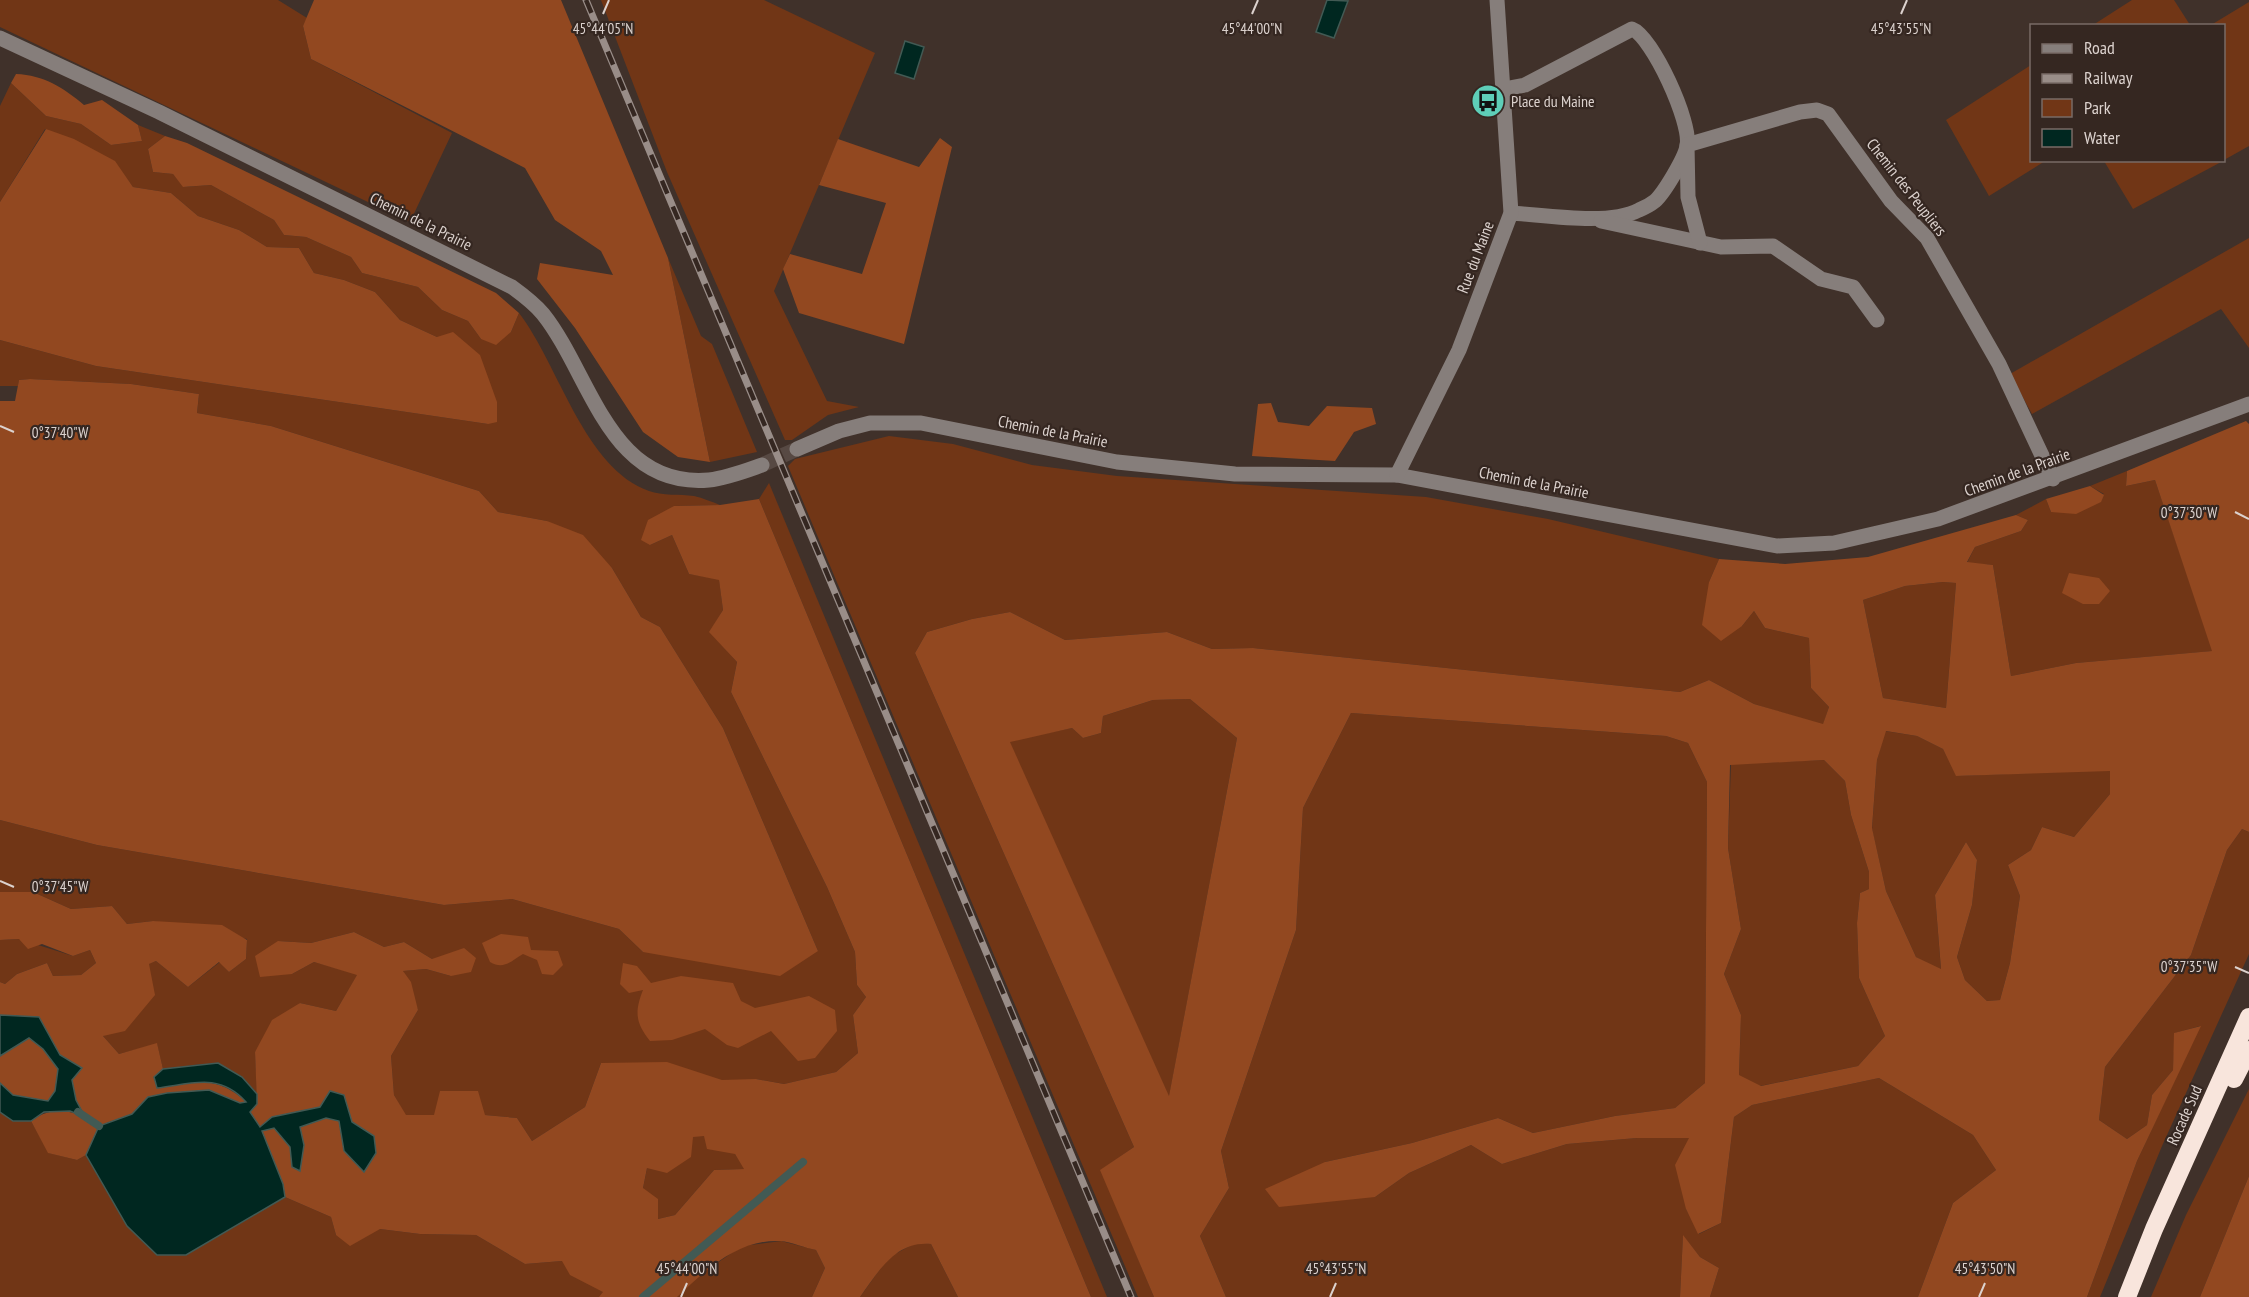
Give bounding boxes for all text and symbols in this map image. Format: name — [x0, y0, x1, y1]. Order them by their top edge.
text: 45°44'05"N — [573, 19, 633, 38]
text: 45°44'00"N — [1222, 19, 1282, 38]
text: 45°43'55"N — [1871, 19, 1931, 38]
legend — [2030, 24, 2225, 162]
text: Road — [2084, 36, 2115, 59]
text: Railway — [2084, 66, 2133, 89]
bus stop icon: Place du Maine — [1470, 83, 1506, 119]
place label: Place du Maine — [1511, 91, 1595, 111]
text: Park — [2084, 96, 2111, 119]
text: Water — [2084, 126, 2120, 149]
street label: Chemin des Peupliers — [1863, 134, 1951, 240]
street label: Chemin de la Prairie — [367, 188, 475, 254]
street label: Rue du Maine — [1452, 218, 1498, 296]
street label: Chemin de la Prairie — [996, 411, 1110, 451]
text: 0°37'40"W — [32, 423, 88, 442]
street label: Chemin de la Prairie — [1961, 444, 2073, 500]
street label: Chemin de la Prairie — [1477, 462, 1591, 502]
text: 0°37'30"W — [2161, 503, 2217, 522]
text: 0°37'45"W — [32, 877, 88, 896]
text: 0°37'35"W — [2161, 957, 2217, 976]
street label: Rocade Sud — [2162, 1082, 2206, 1148]
text: 45°44'00"N — [657, 1259, 717, 1278]
text: 45°43'55"N — [1306, 1259, 1366, 1278]
text: 45°43'50"N — [1955, 1259, 2015, 1278]

